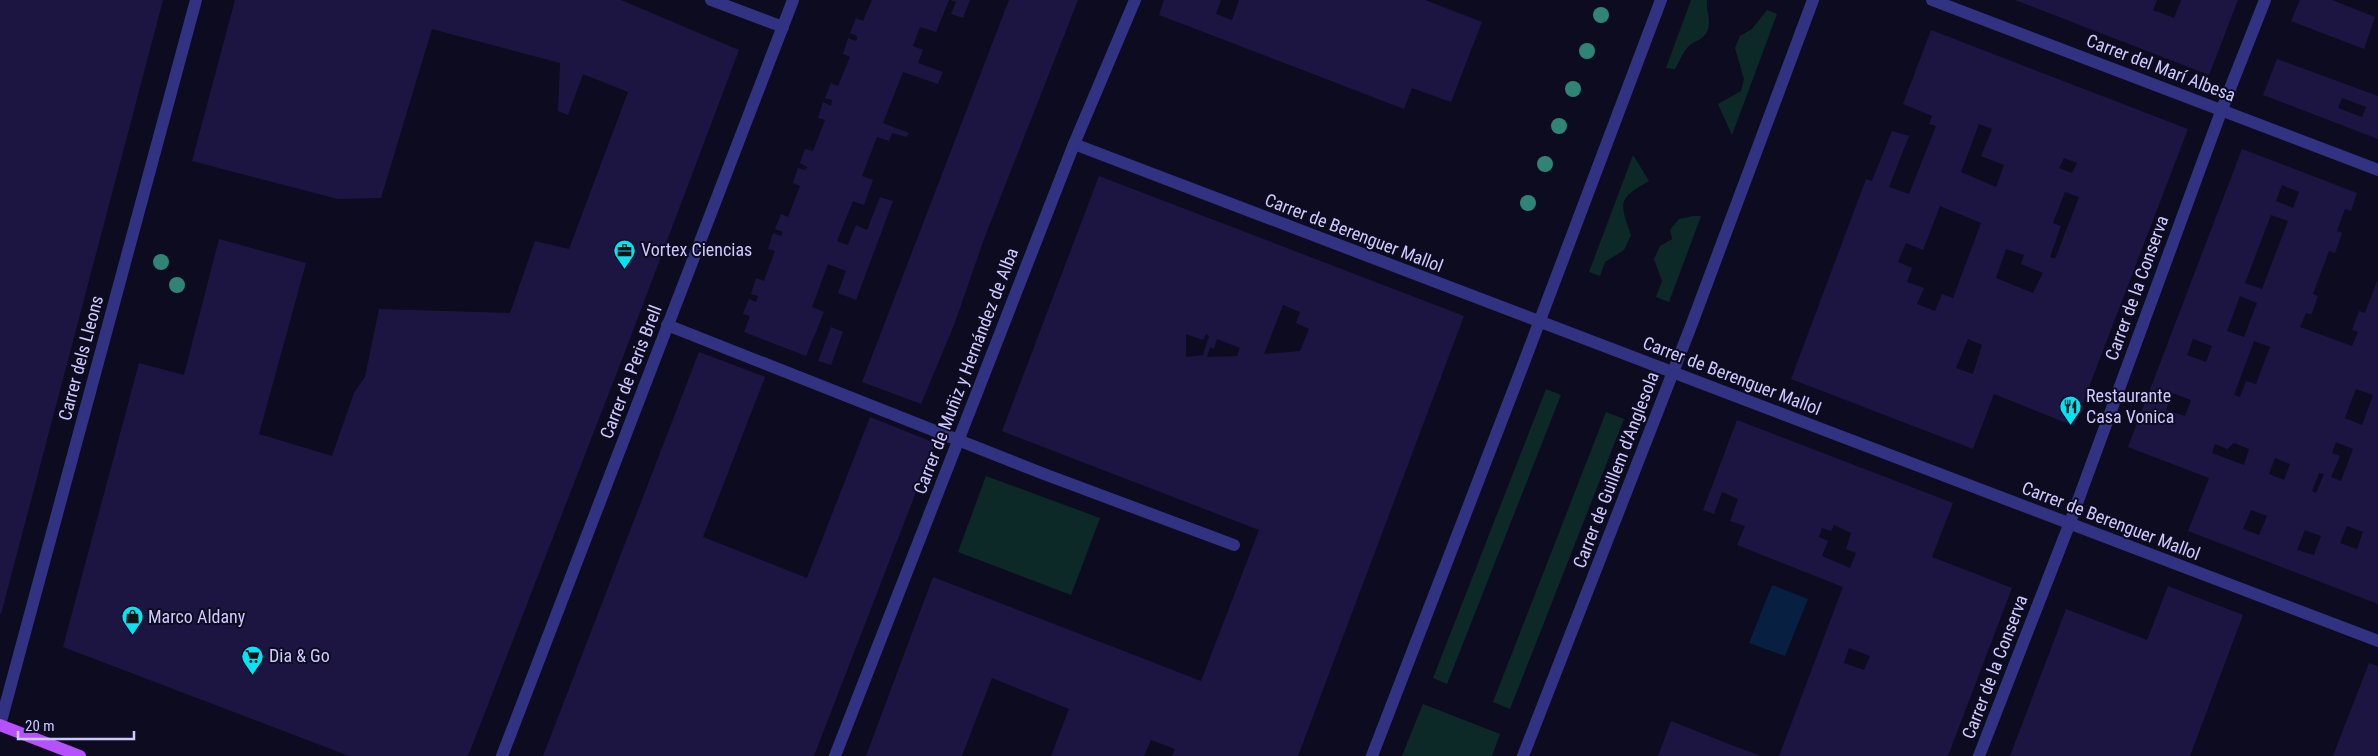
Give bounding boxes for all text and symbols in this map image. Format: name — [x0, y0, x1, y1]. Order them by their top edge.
street label: Carrer del Marí Albesa — [2084, 29, 2239, 106]
street label: Carrer de Berenguer Mallol — [1262, 189, 1446, 276]
street label: Carrer de la Conserva — [2101, 213, 2172, 363]
office icon: Vortex Ciencias — [613, 238, 637, 269]
place label: Vortex Ciencias — [641, 239, 752, 260]
street label: Carrer de Muñiz y Hernández de Alba — [909, 245, 1022, 497]
street label: Carrer dels Lleons — [54, 293, 107, 423]
street label: Carrer de Peris Brell — [595, 302, 666, 442]
street label: Carrer de Berenguer Mallol — [1640, 332, 1824, 419]
street label: Carrer de Guillem d'Anglesola — [1568, 369, 1663, 571]
place label: Restaurante Casa Vonica — [2086, 385, 2174, 427]
restaurant icon: Restaurante Casa Vonica — [2058, 394, 2082, 425]
street label: Carrer de Berenguer Mallol — [2019, 477, 2203, 564]
street label: Carrer de la Conserva — [1957, 592, 2032, 742]
shop icon: Marco Aldany — [120, 605, 144, 636]
place label: Marco Aldany — [148, 606, 246, 627]
supermarket icon: Dia & Go — [241, 644, 265, 675]
place label: Dia & Go — [269, 645, 330, 666]
scale bar — [18, 708, 134, 740]
text: 20 m — [25, 717, 55, 735]

